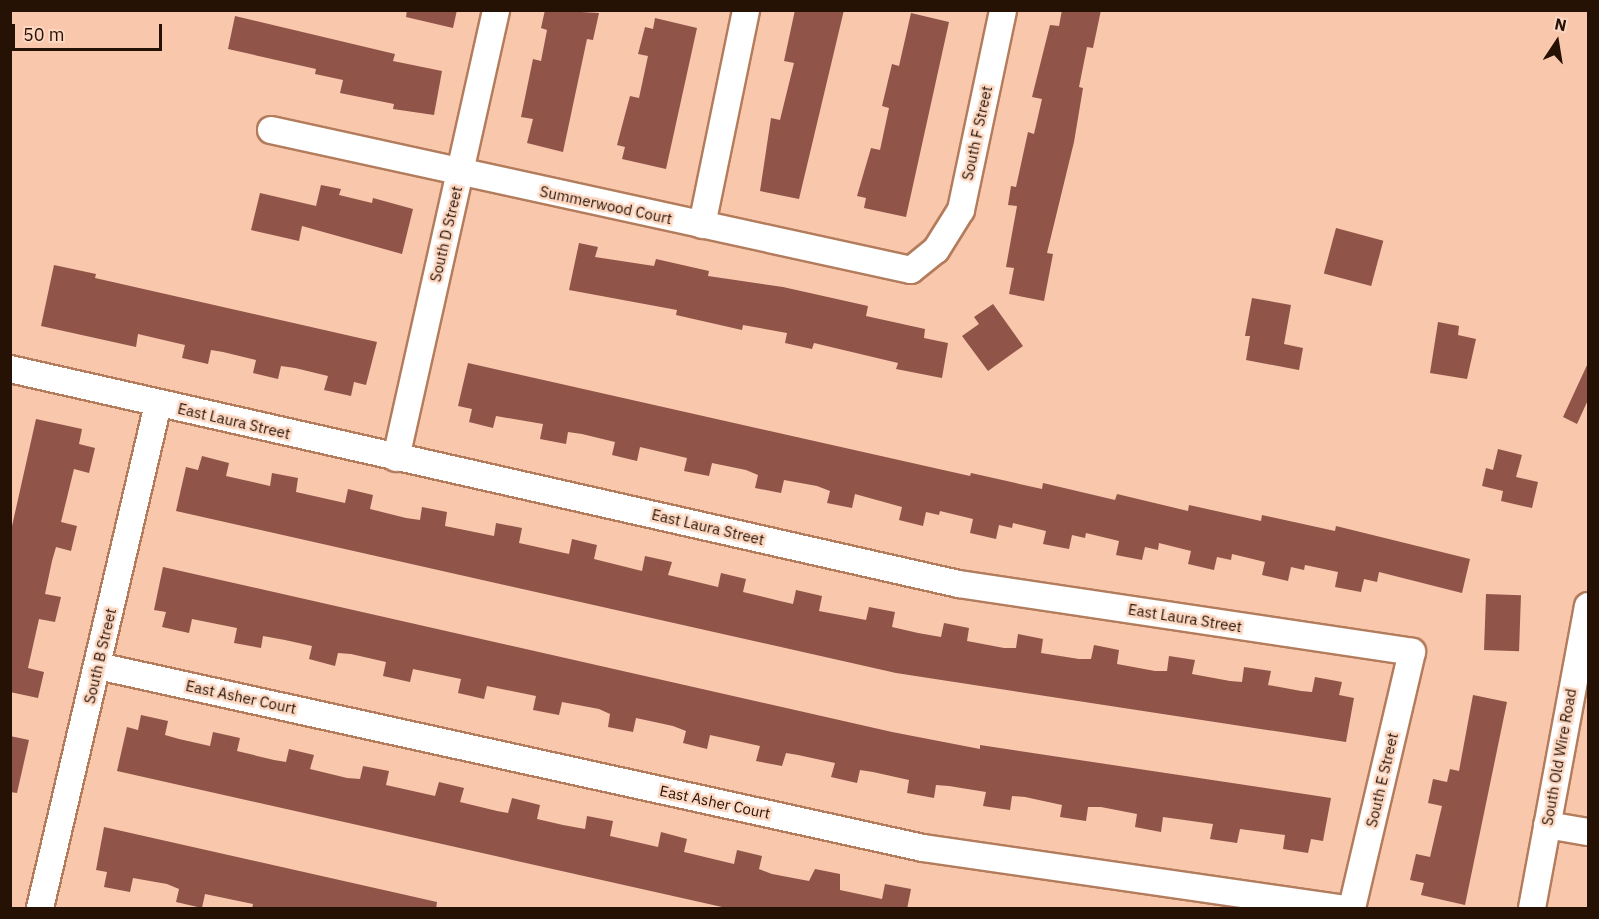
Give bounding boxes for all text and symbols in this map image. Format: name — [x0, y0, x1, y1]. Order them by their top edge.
scale bar — [15, 12, 165, 50]
north arrow — [1527, 12, 1587, 72]
text: N — [1553, 13, 1568, 35]
text: 50 m — [23, 23, 65, 46]
street label: South F Street — [958, 84, 996, 182]
street label: Summerwood Court — [538, 182, 674, 228]
street label: South D Street — [426, 184, 466, 284]
street label: East Laura Street — [176, 399, 292, 443]
street label: East Laura Street — [650, 505, 766, 549]
street label: East Laura Street — [1127, 600, 1243, 636]
street label: South B Street — [80, 607, 120, 705]
street label: East Asher Court — [184, 676, 298, 718]
street label: South Old Wire Road — [1538, 687, 1580, 827]
street label: South E Street — [1362, 731, 1402, 829]
street label: East Asher Court — [658, 781, 772, 823]

